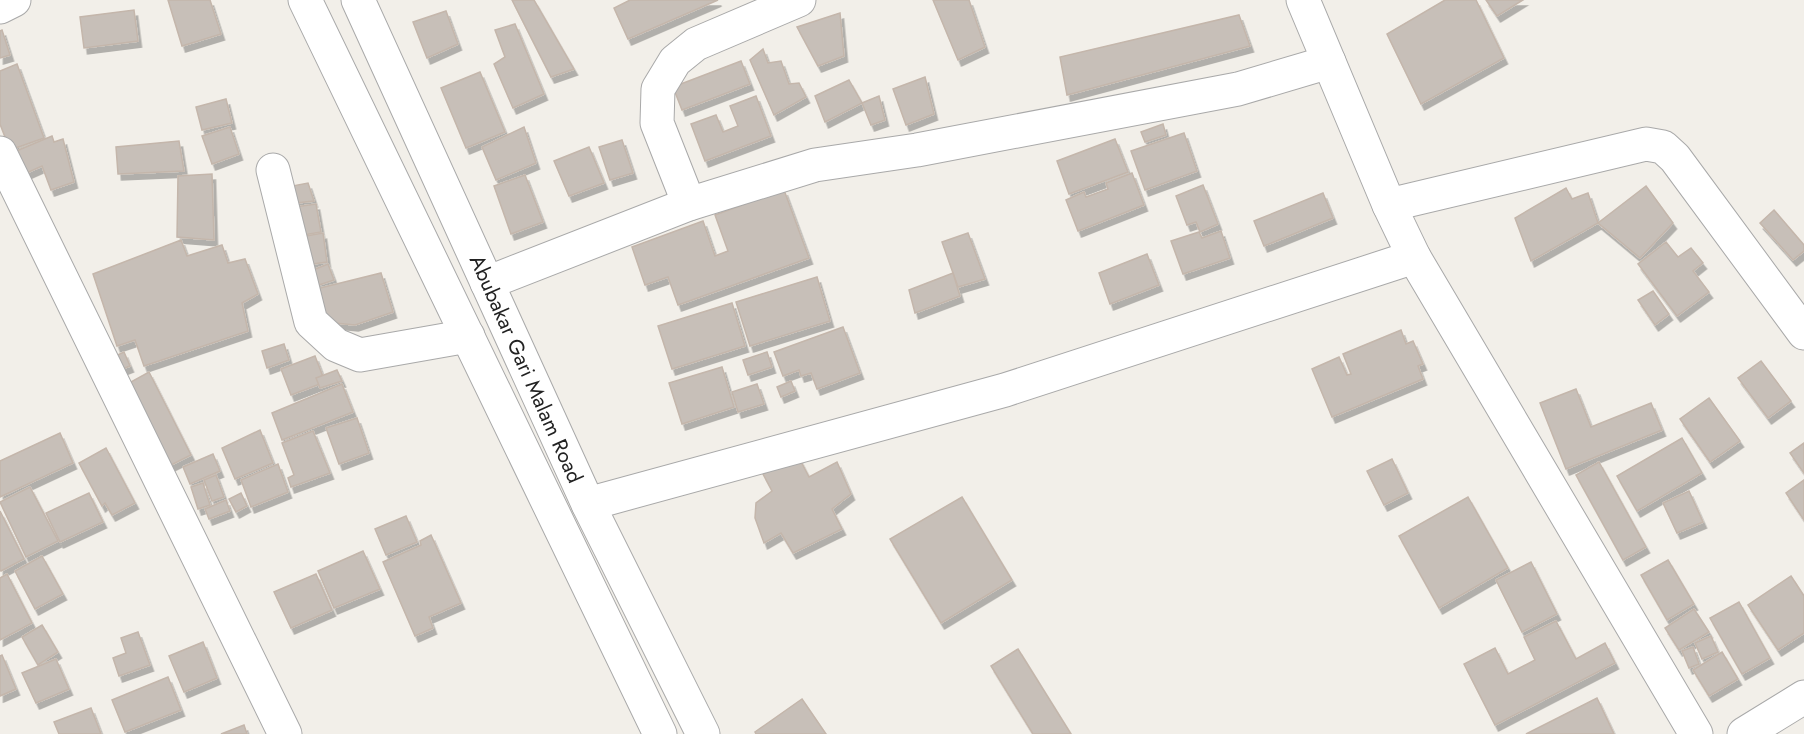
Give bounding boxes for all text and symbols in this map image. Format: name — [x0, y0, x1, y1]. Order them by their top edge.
street label: Abubakar Gari Malam Road — [462, 250, 590, 488]

